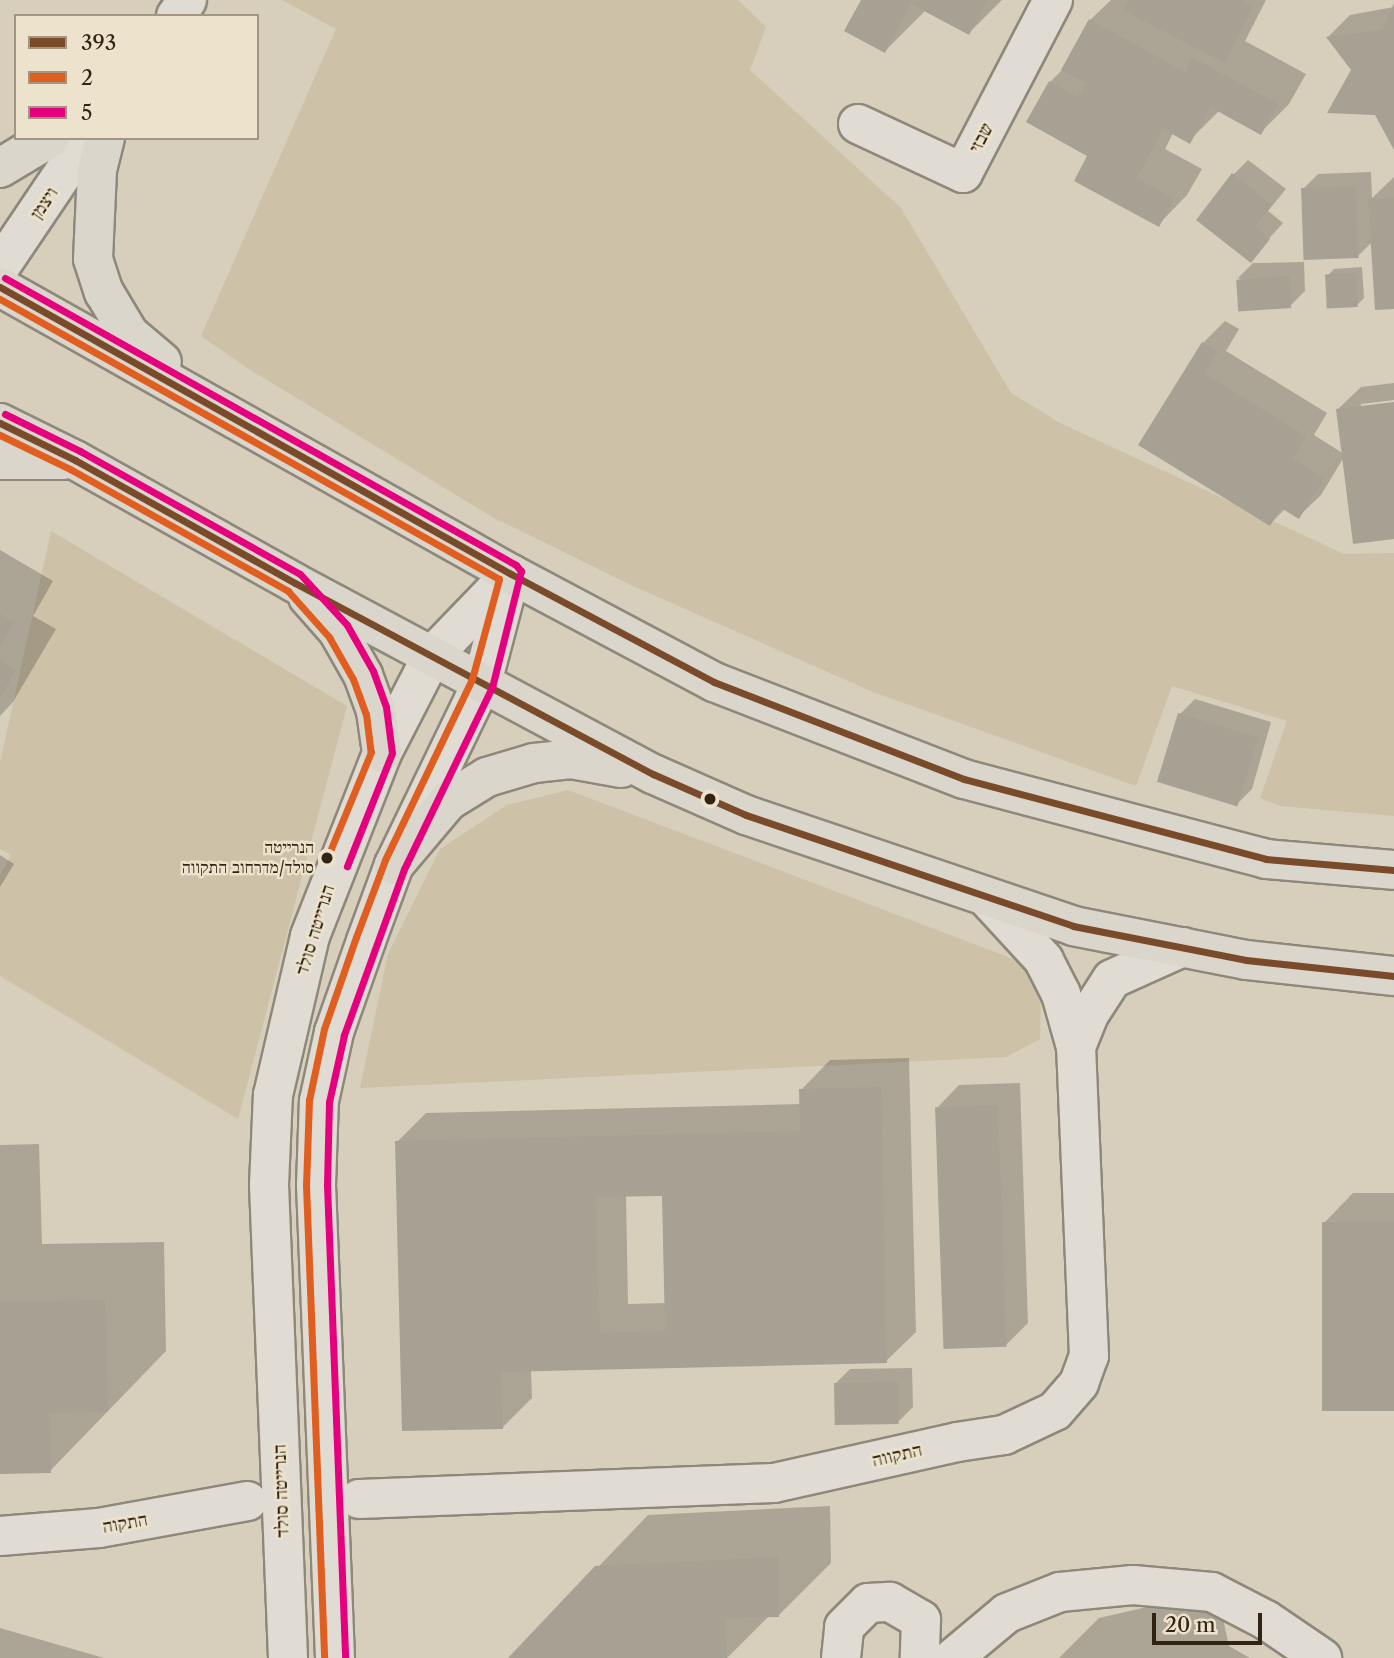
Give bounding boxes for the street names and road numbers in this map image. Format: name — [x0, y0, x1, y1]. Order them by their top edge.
street label: שבזי — [964, 119, 998, 157]
street label: ויצמן — [25, 183, 63, 223]
street label: הנרייטה סולד — [290, 882, 340, 978]
street label: התקווה — [870, 1438, 924, 1472]
street label: הנרייטה סולד — [268, 1444, 294, 1538]
street label: התקוה — [101, 1508, 149, 1538]

